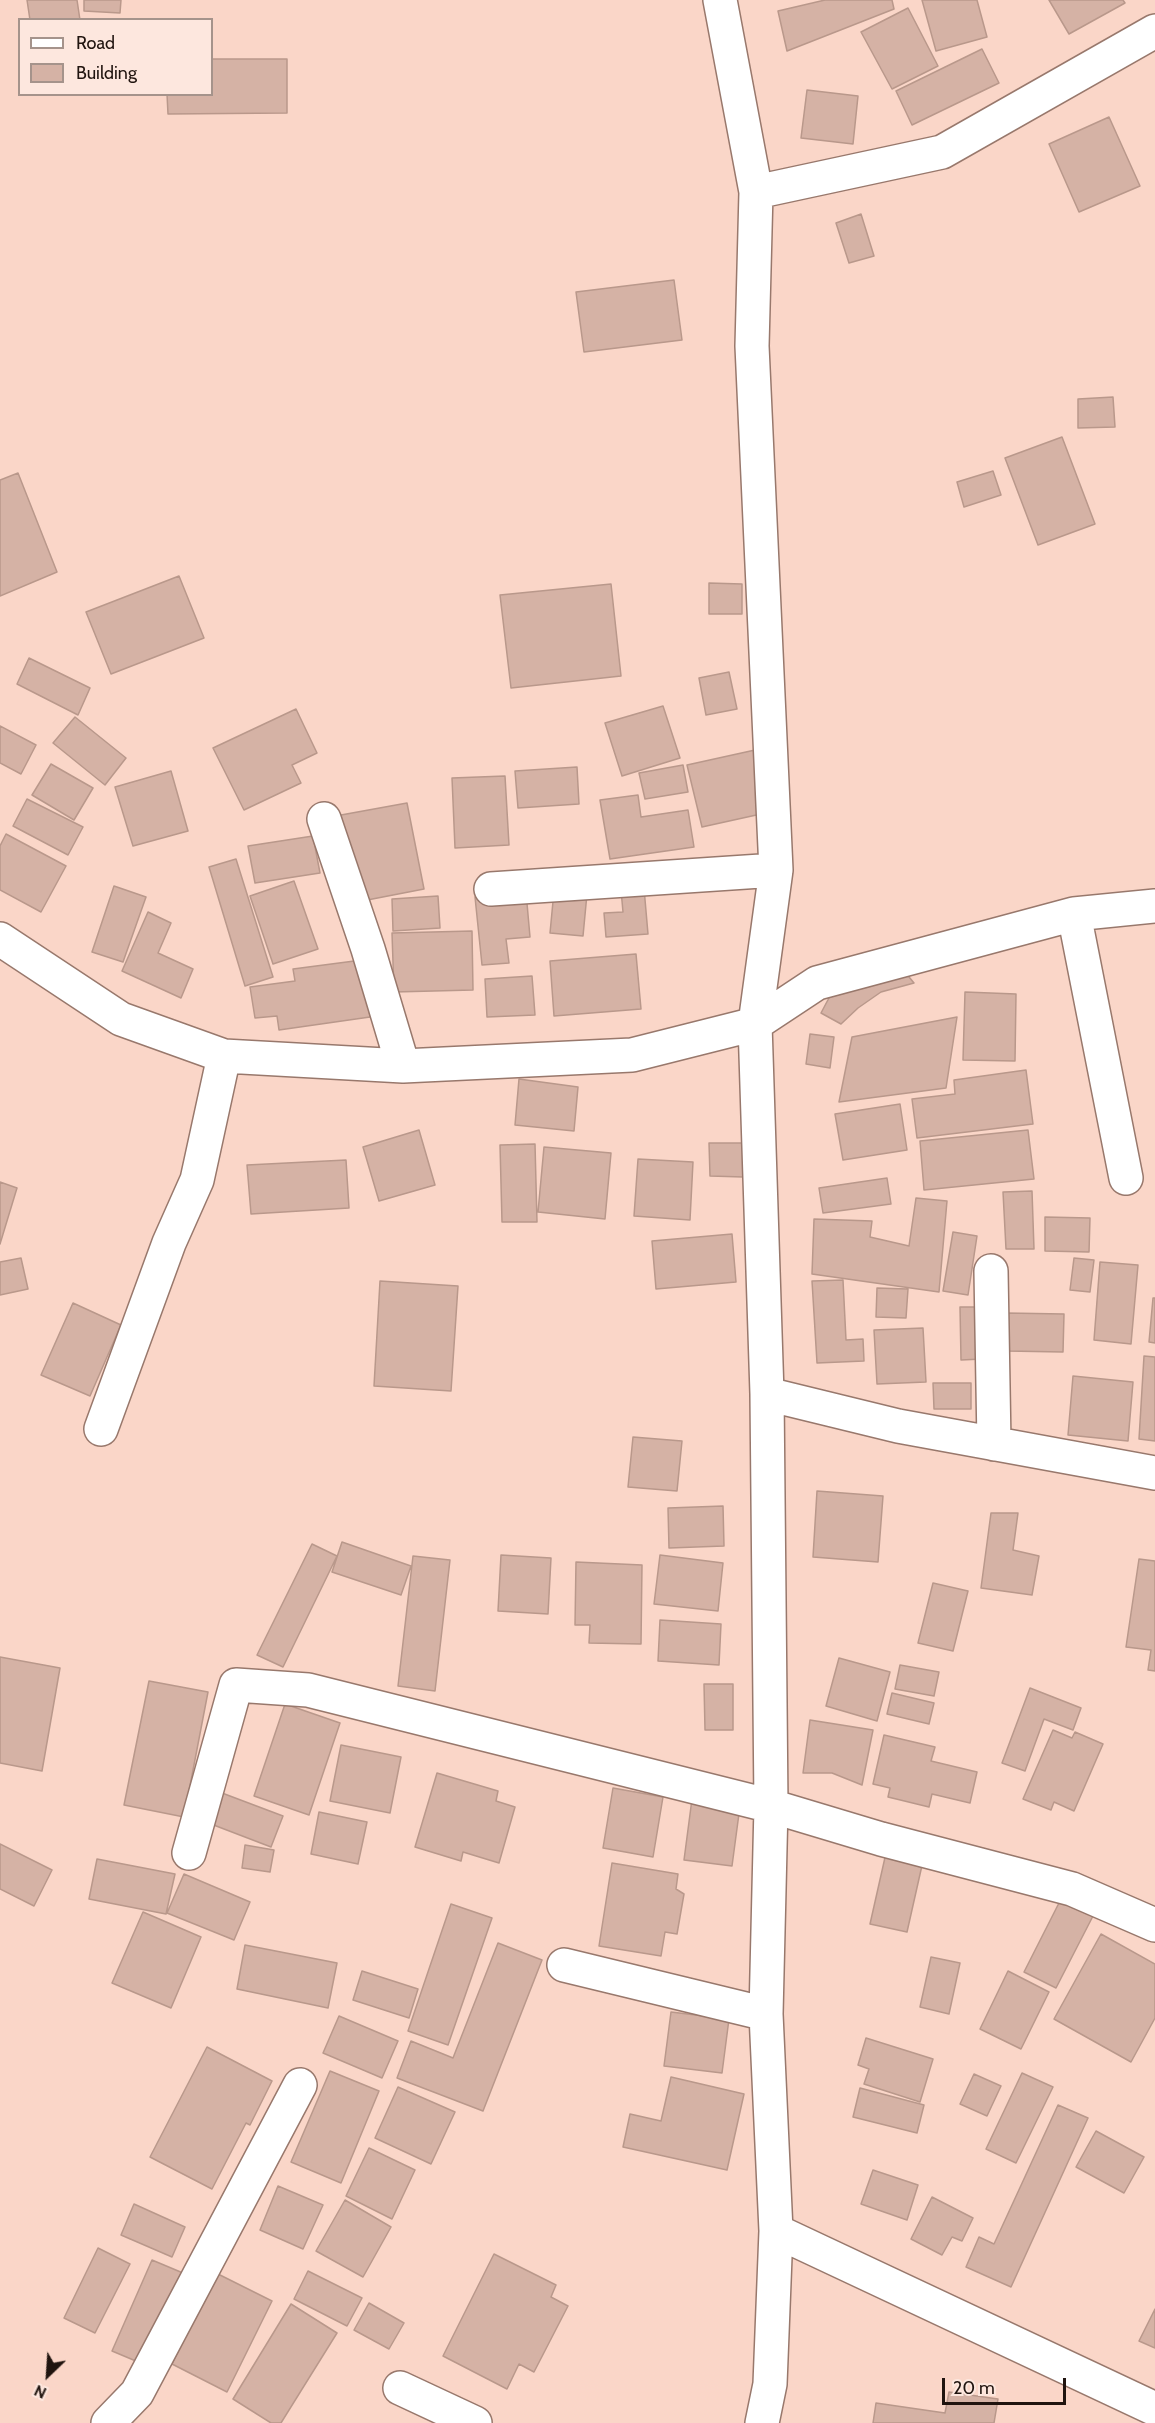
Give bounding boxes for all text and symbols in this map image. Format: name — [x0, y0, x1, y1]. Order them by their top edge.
legend — [18, 18, 213, 96]
text: Road — [76, 32, 115, 54]
text: Building — [76, 62, 137, 84]
north arrow — [18, 2345, 78, 2405]
scale bar — [945, 2366, 1070, 2404]
text: 20 m — [953, 2377, 995, 2399]
text: N — [31, 2381, 49, 2403]

